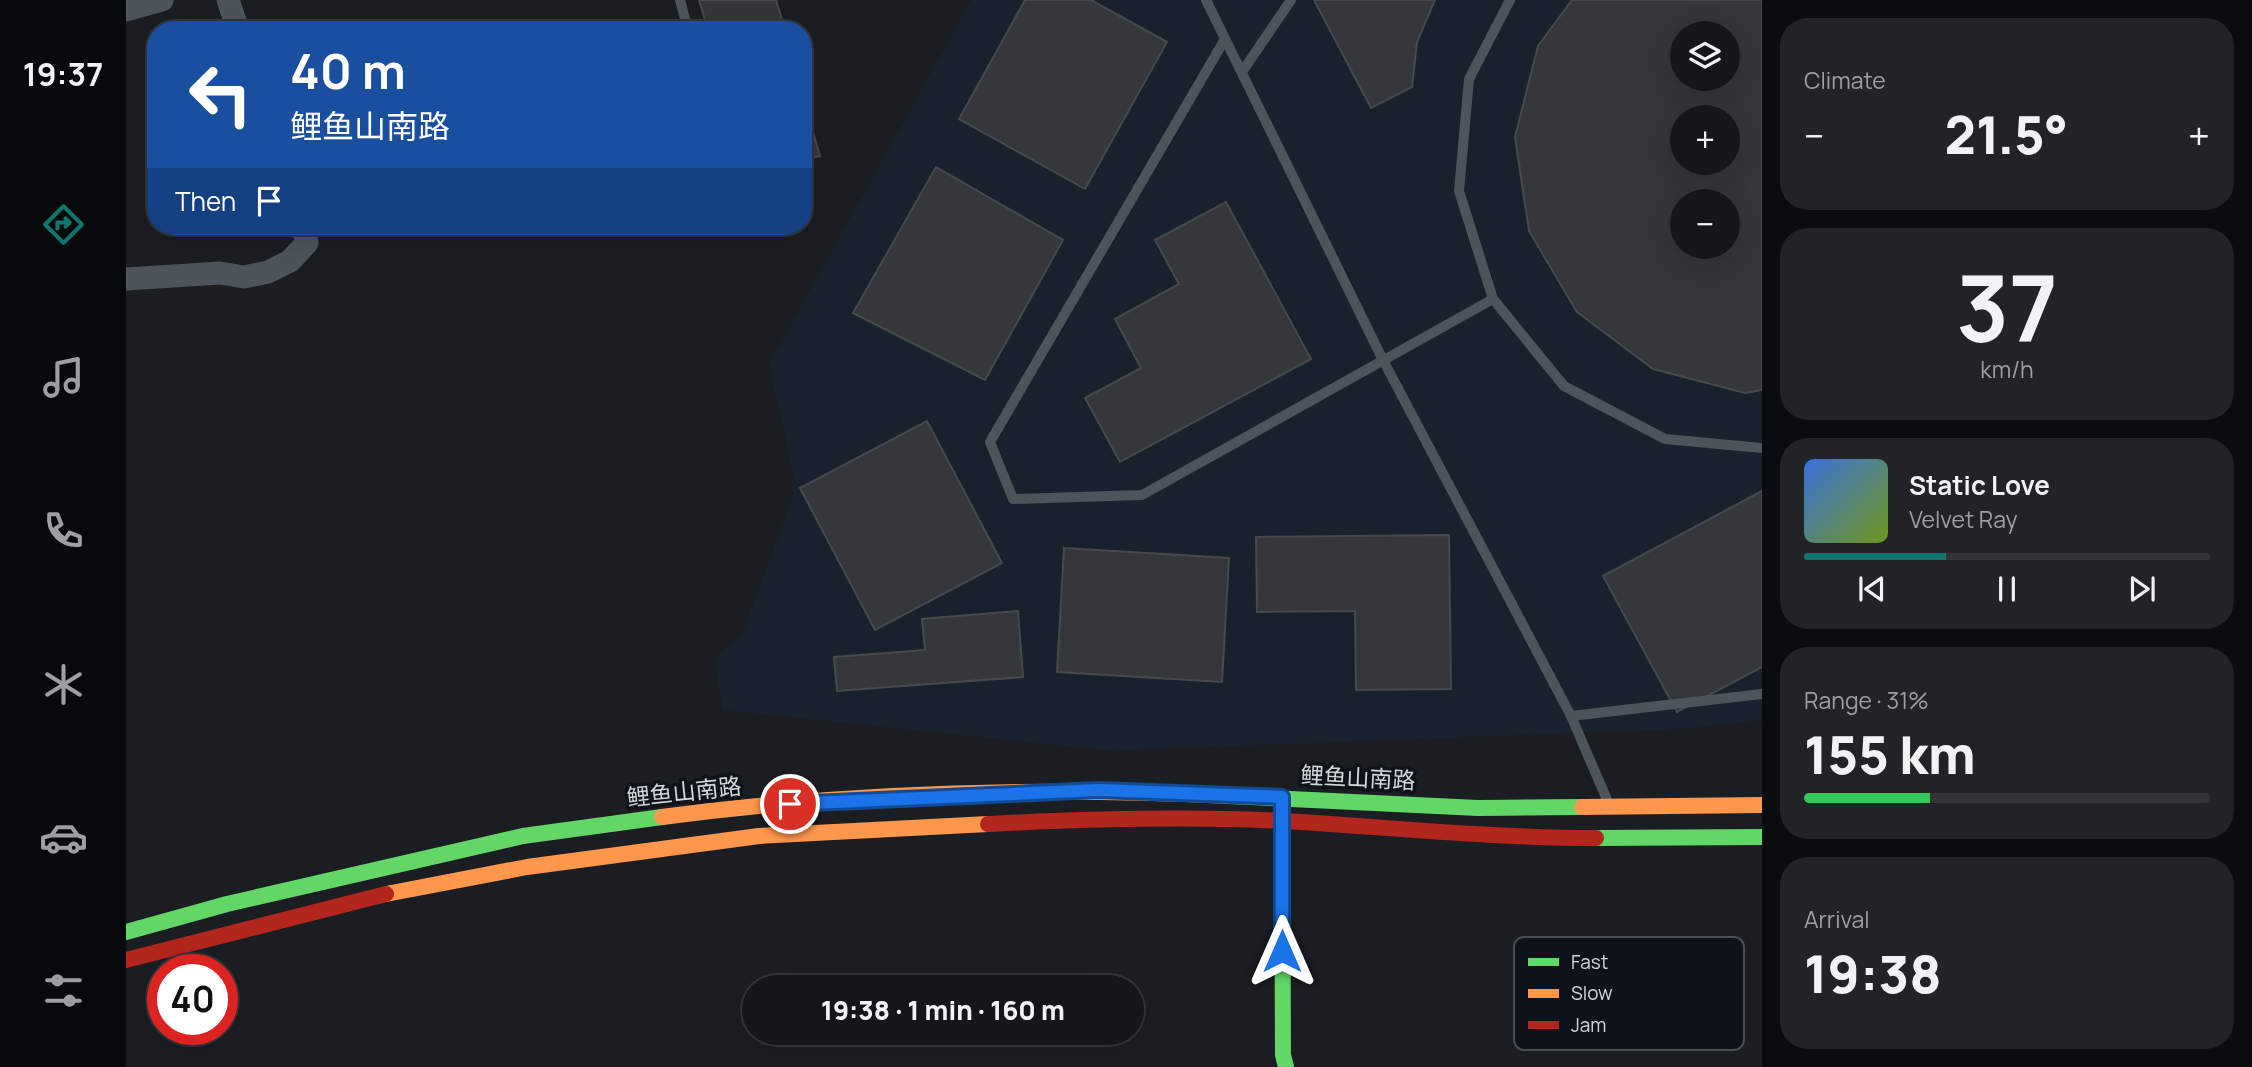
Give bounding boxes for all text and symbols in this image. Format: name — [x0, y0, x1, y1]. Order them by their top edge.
map controls — [1670, 21, 1740, 259]
button: layers — [1670, 21, 1740, 91]
text: 40 m — [290, 37, 406, 104]
icon: left — [175, 49, 266, 140]
text: 19:37 — [23, 52, 103, 96]
text: Climate — [1804, 64, 1886, 96]
text: 21.5° — [1945, 99, 2068, 170]
text: 鲤鱼山南路 — [290, 104, 450, 148]
button: + — [1670, 105, 1740, 175]
text: − — [1804, 109, 1825, 161]
text: + — [2188, 109, 2210, 161]
icon: arrive — [250, 182, 288, 220]
text: Then — [175, 183, 236, 219]
button: − — [1670, 189, 1740, 259]
icon: directions — [39, 200, 88, 249]
text: 37 — [1956, 245, 2058, 369]
icon: music — [39, 353, 88, 402]
text: km/h — [1980, 353, 2034, 385]
text: Static Love — [1909, 467, 2050, 503]
text: Velvet Ray — [1909, 503, 2018, 535]
icon: phone — [39, 506, 88, 555]
icon: previous — [1853, 570, 1891, 608]
icon: pause — [1988, 570, 2026, 608]
icon: next — [2123, 570, 2161, 608]
icon: climate — [39, 660, 88, 709]
text: Range · 31% — [1804, 684, 1929, 716]
text: 155 km — [1804, 719, 1976, 790]
street label: 鲤鱼山南路 — [1300, 758, 1416, 796]
street label: 鲤鱼山南路 — [625, 769, 743, 813]
pin — [760, 774, 820, 834]
icon: arrive — [771, 785, 809, 823]
icon: car — [39, 813, 88, 862]
text: Arrival — [1804, 903, 1870, 935]
position arrow — [1245, 914, 1319, 988]
legend — [1514, 937, 1744, 1050]
text: 19:38 — [1804, 938, 1942, 1009]
text: Fast — [1571, 949, 1608, 975]
speed limit sign: 40 — [147, 954, 238, 1045]
icon: filters — [39, 966, 88, 1015]
text: Slow — [1571, 980, 1613, 1006]
text: 19:38 · 1 min · 160 m — [821, 992, 1065, 1028]
text: Jam — [1571, 1012, 1606, 1038]

